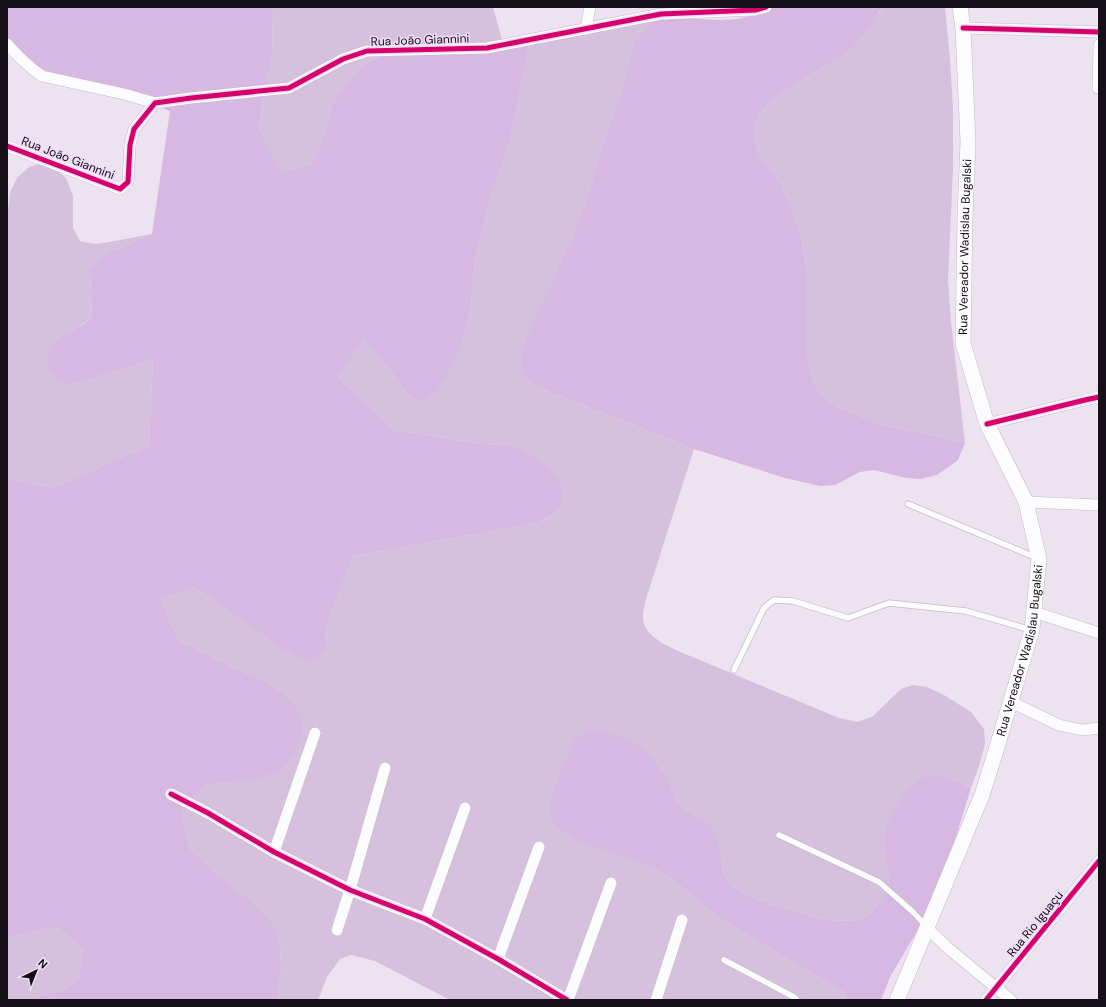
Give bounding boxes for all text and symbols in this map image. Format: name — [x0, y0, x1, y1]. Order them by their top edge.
street label: Rua João Giannini — [370, 30, 470, 50]
street label: Rua João Giannini — [19, 133, 117, 183]
street label: Rua Vereador Wadislau Bugalski — [955, 158, 975, 335]
street label: Rua Vereador Wadislau Bugalski — [993, 564, 1046, 738]
street label: Rua Rio Iguaçu — [1003, 888, 1067, 960]
north arrow — [16, 951, 56, 991]
text: N — [35, 956, 51, 972]

